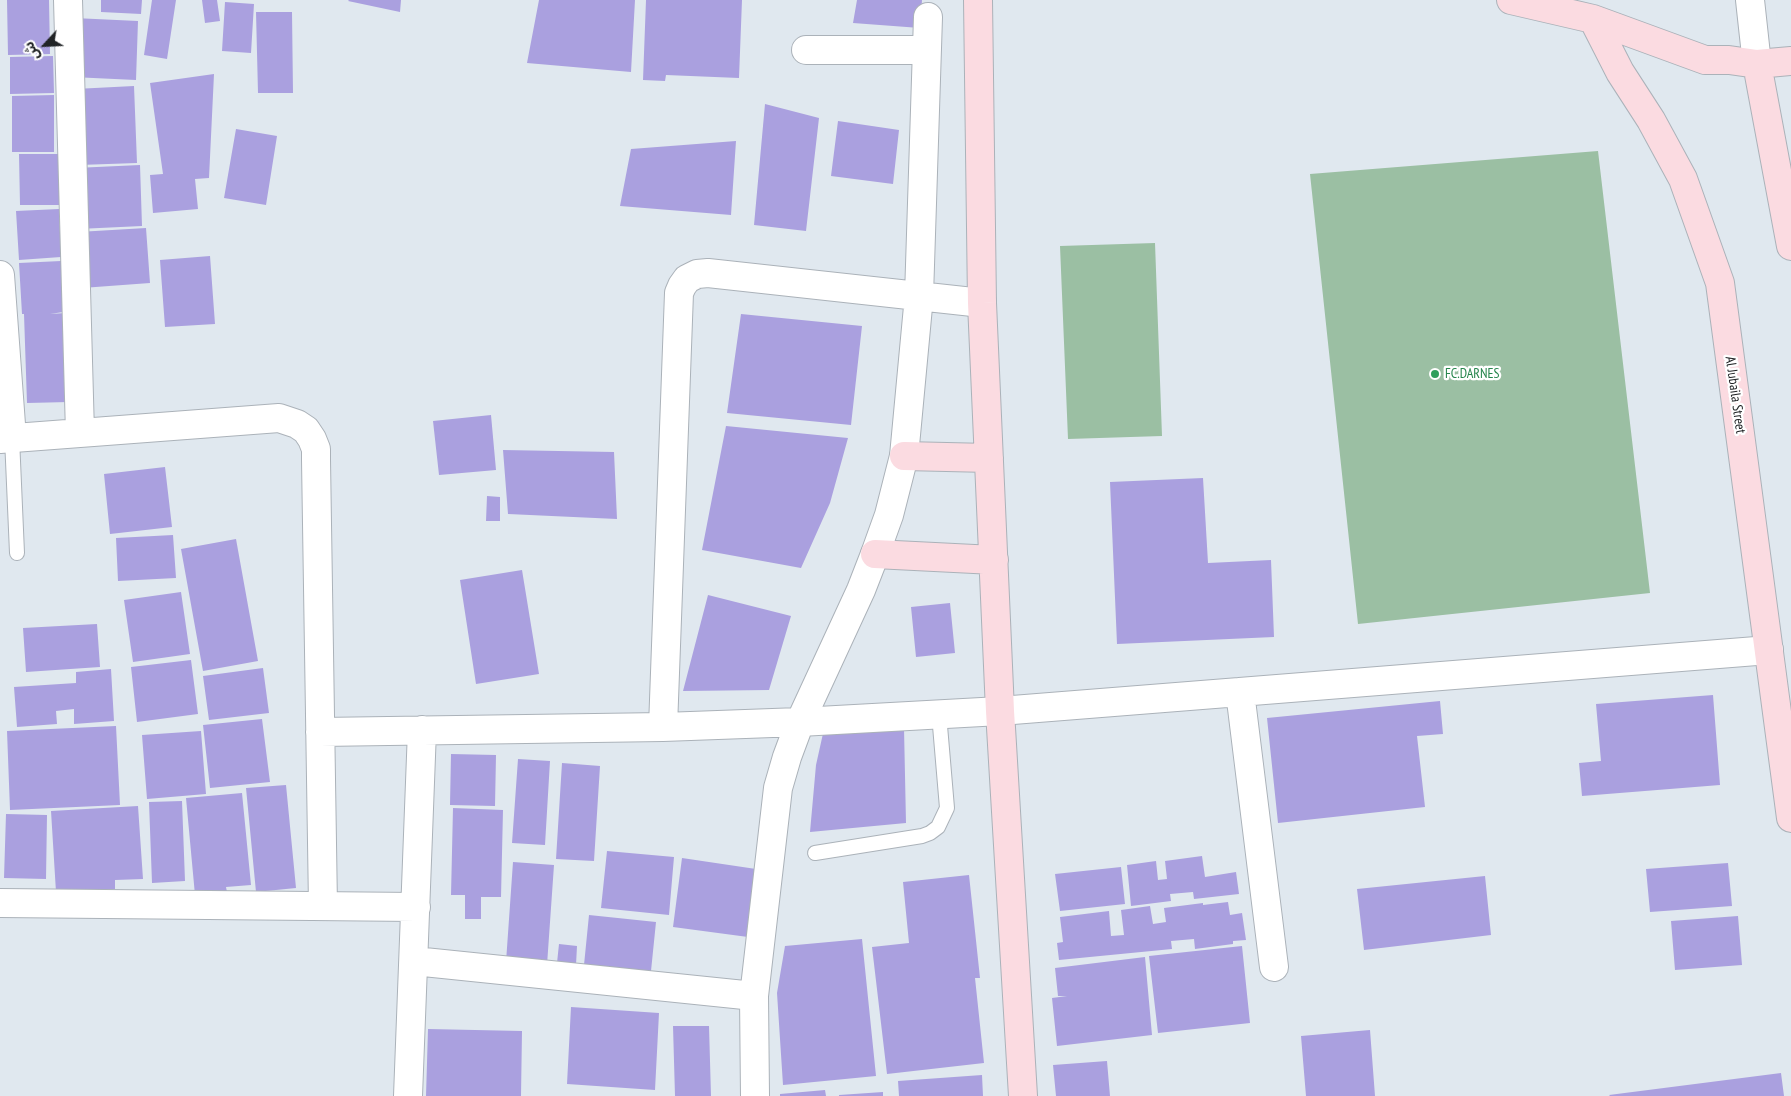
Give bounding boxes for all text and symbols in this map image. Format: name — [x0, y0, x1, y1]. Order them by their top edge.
north arrow — [20, 20, 70, 70]
text: ش — [19, 39, 44, 64]
street label: Al Jubaila Street — [1721, 355, 1749, 435]
place label: FC.DARNES — [1445, 366, 1500, 382]
marker: FC.DARNES — [1429, 368, 1441, 380]

